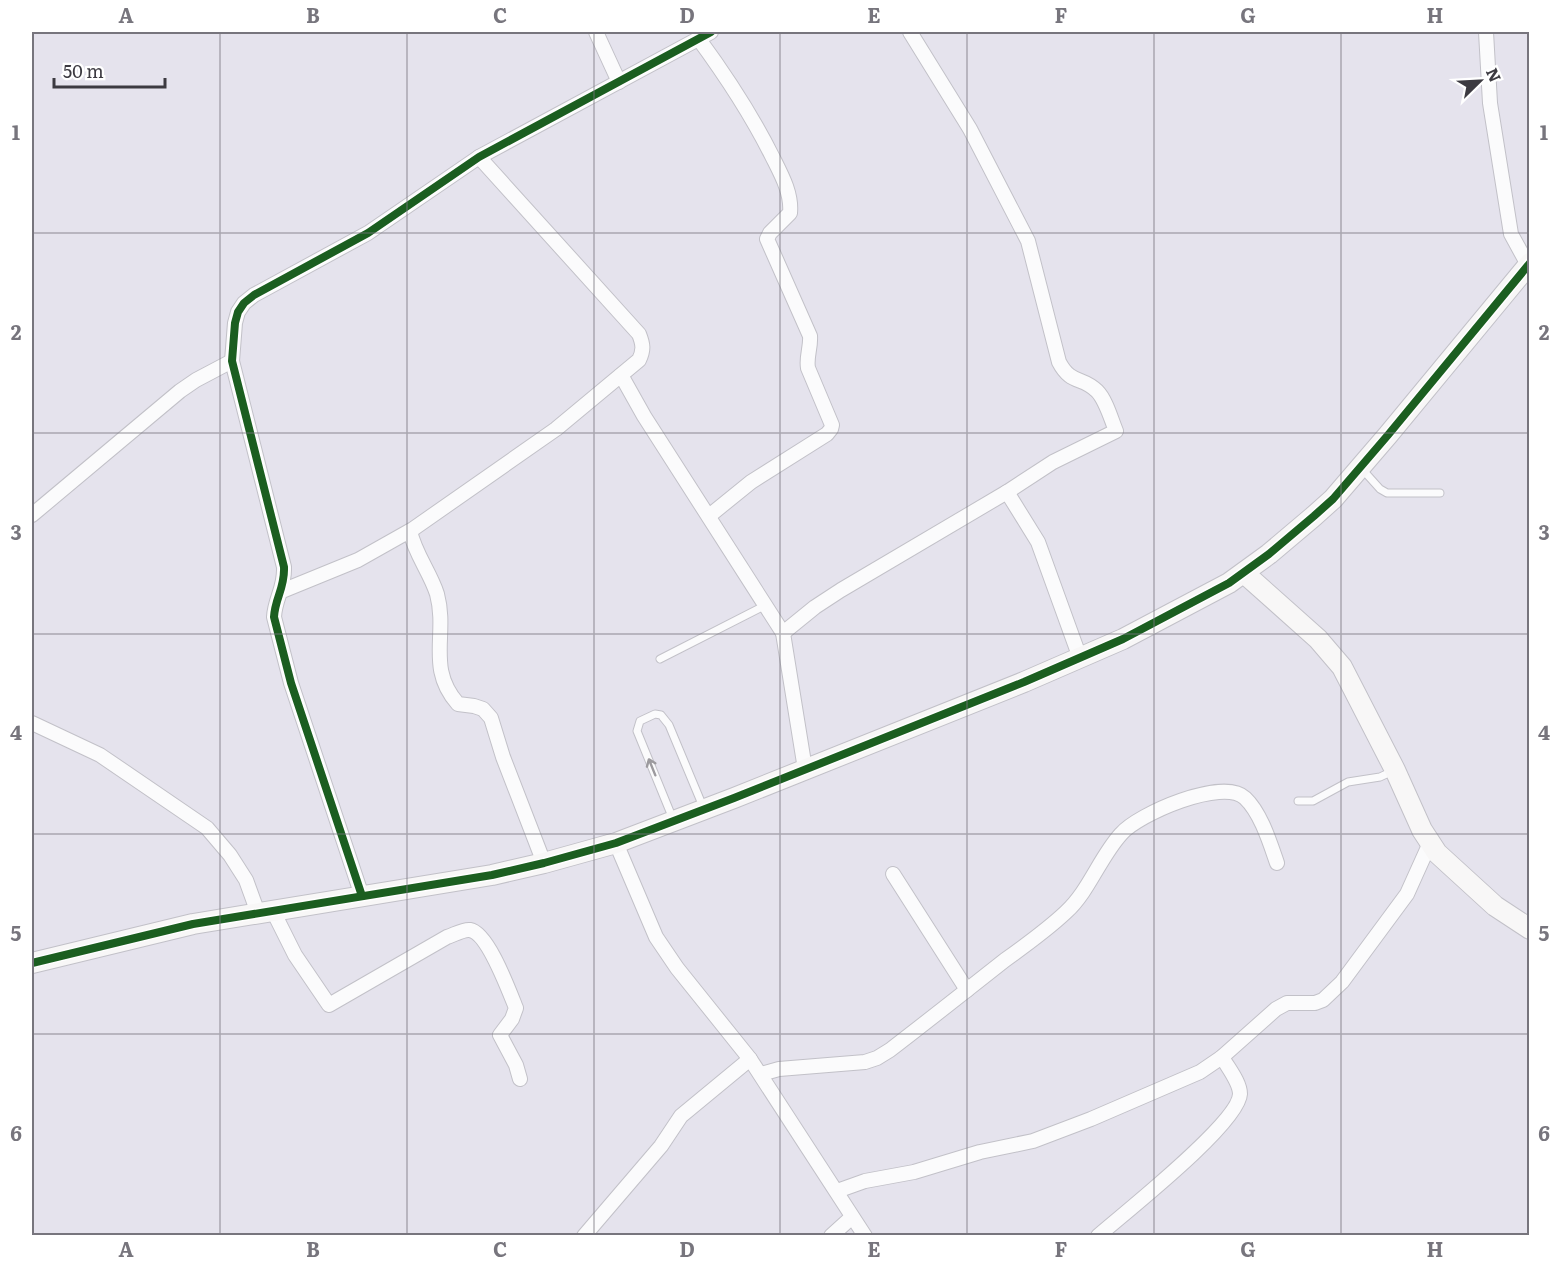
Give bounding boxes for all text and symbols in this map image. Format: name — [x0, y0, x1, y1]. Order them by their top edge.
text: A — [118, 0, 134, 29]
text: B — [306, 0, 320, 29]
text: C — [493, 0, 507, 29]
text: D — [679, 0, 695, 29]
text: E — [867, 0, 881, 29]
text: F — [1055, 0, 1068, 29]
text: G — [1240, 0, 1256, 29]
text: H — [1427, 0, 1443, 29]
scale bar — [54, 51, 165, 89]
north arrow — [1450, 51, 1510, 111]
text: 50 m — [63, 57, 104, 84]
text: N — [1481, 63, 1508, 86]
text: 1 — [12, 116, 20, 146]
text: 1 — [1540, 116, 1548, 146]
text: 2 — [11, 316, 22, 346]
text: 2 — [1539, 316, 1550, 346]
text: 3 — [10, 516, 22, 546]
text: 3 — [1538, 516, 1550, 546]
text: 4 — [10, 716, 22, 746]
text: 4 — [1538, 716, 1550, 746]
one-way arrow — [645, 758, 656, 777]
text: 5 — [11, 917, 22, 947]
text: 5 — [1539, 917, 1550, 947]
text: 6 — [10, 1117, 22, 1147]
text: 6 — [1538, 1117, 1550, 1147]
text: A — [118, 1233, 134, 1263]
text: B — [306, 1233, 320, 1263]
text: C — [493, 1233, 507, 1263]
text: D — [679, 1233, 695, 1263]
text: E — [867, 1233, 881, 1263]
text: F — [1055, 1233, 1068, 1263]
text: G — [1240, 1233, 1256, 1263]
text: H — [1427, 1233, 1443, 1263]

